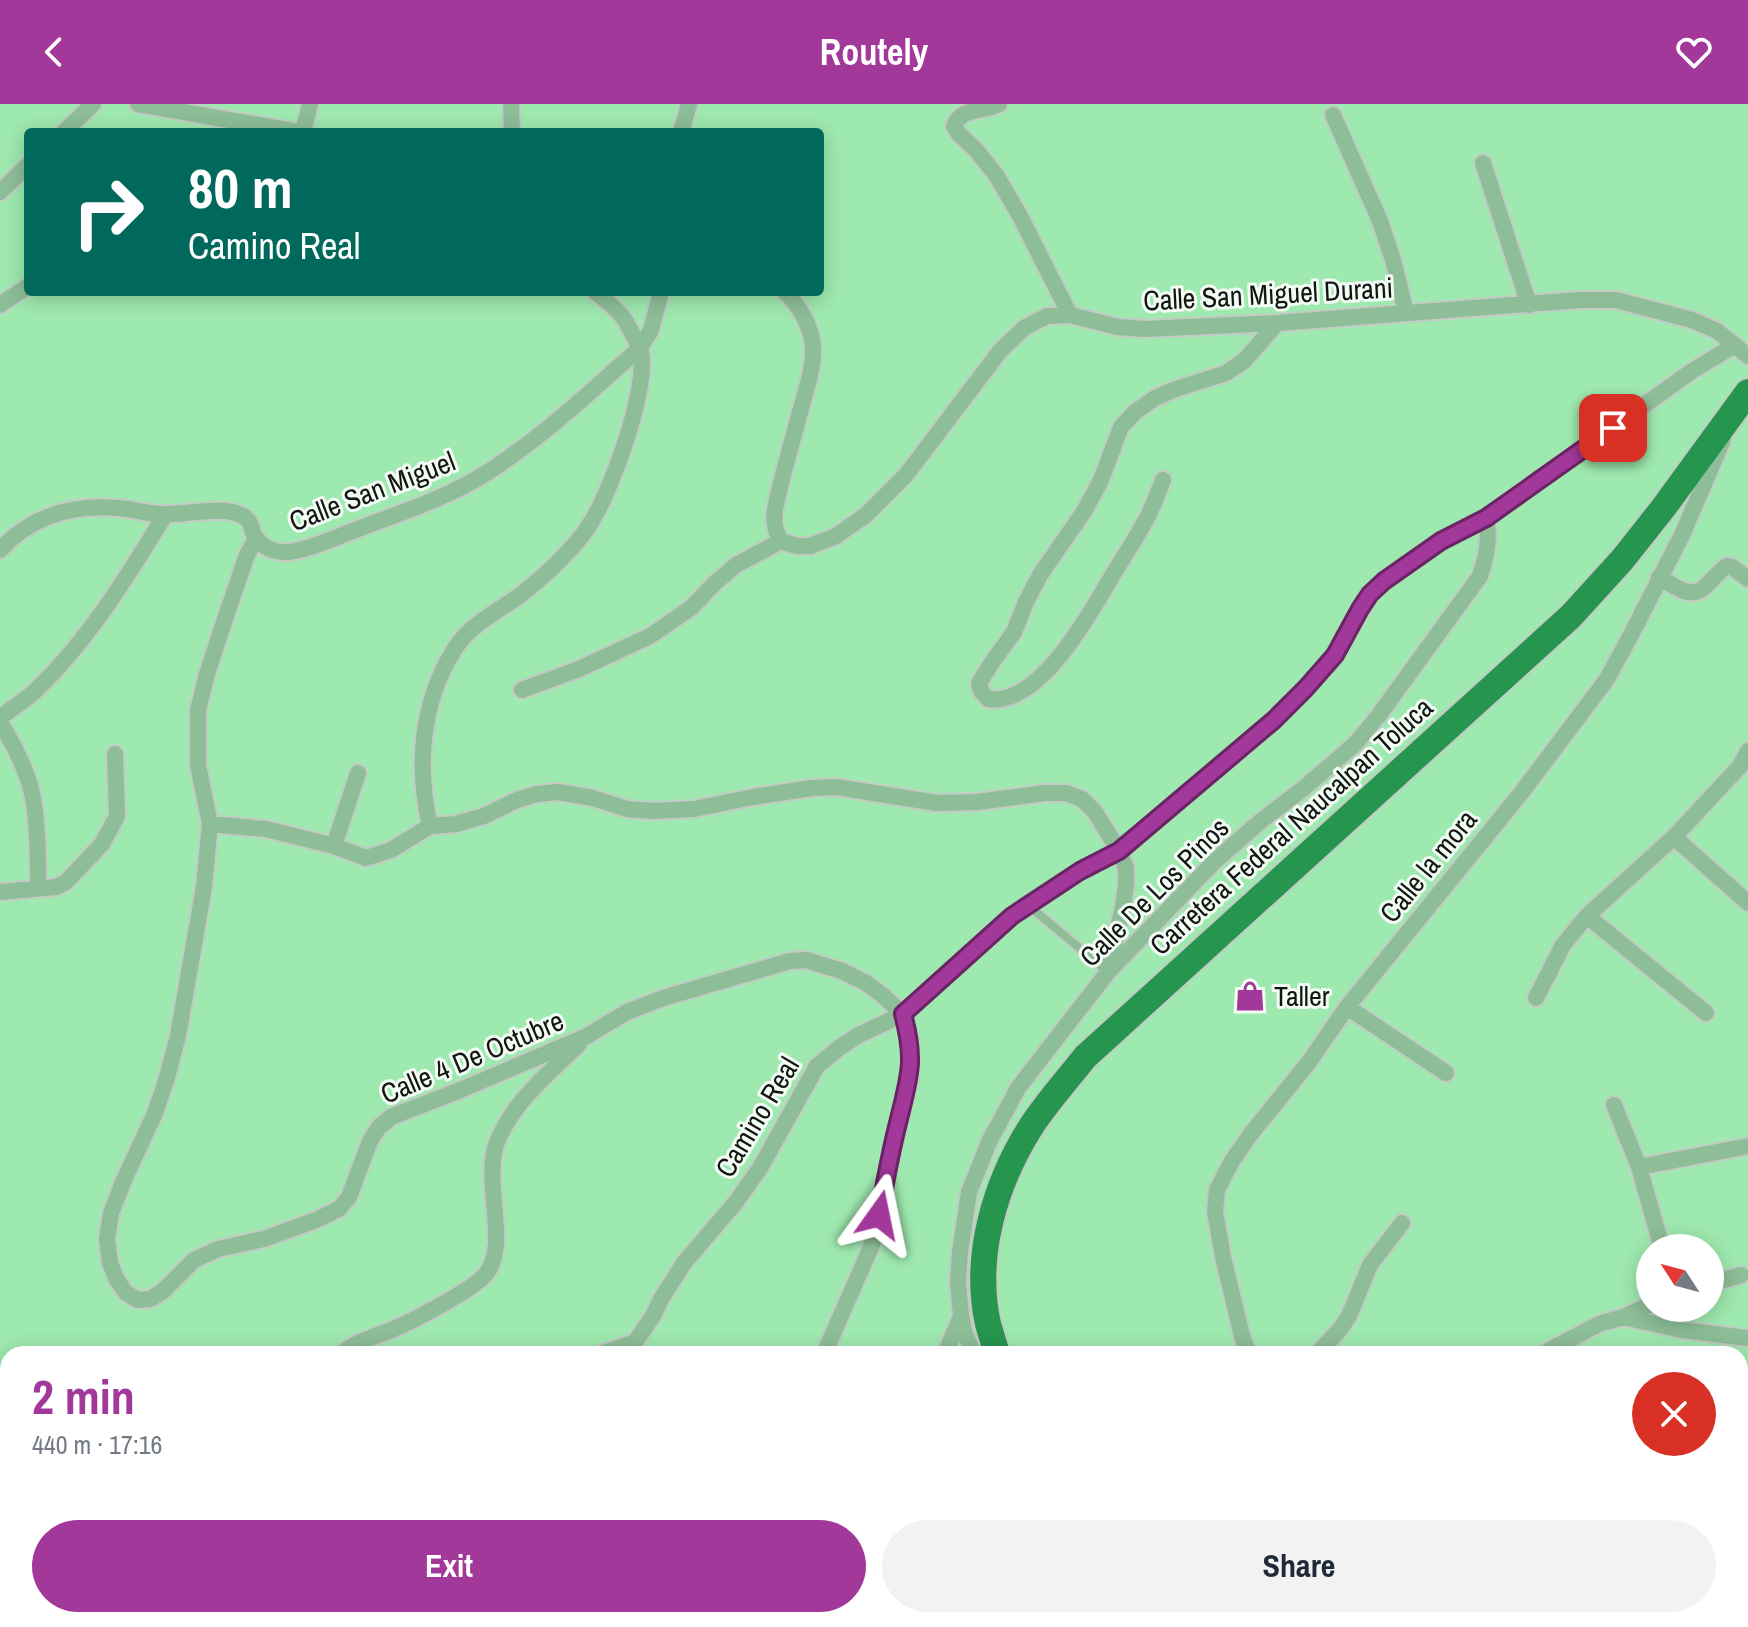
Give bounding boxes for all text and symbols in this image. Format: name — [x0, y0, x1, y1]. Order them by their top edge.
text: Routely — [820, 28, 928, 76]
icon: back — [32, 30, 76, 74]
icon: heart — [1672, 30, 1716, 74]
text: 80 m — [188, 150, 293, 225]
icon: right — [56, 160, 160, 264]
text: Camino Real — [188, 222, 360, 270]
street label: Calle San Miguel Durani — [1142, 268, 1394, 320]
pin — [1579, 394, 1647, 462]
icon: arrive — [1591, 406, 1635, 450]
street label: Calle San Miguel — [284, 442, 460, 540]
street label: Carretera Federal Naucalpan Toluca — [1141, 688, 1441, 963]
street label: Calle la mora — [1371, 801, 1485, 931]
street label: Calle De Los Pinos — [1071, 809, 1237, 975]
place label: Taller — [1274, 977, 1330, 1015]
shop icon: Taller — [1233, 979, 1267, 1013]
street label: Calle 4 De Octubre — [375, 1001, 569, 1113]
street label: Camino Real — [706, 1050, 808, 1184]
position arrow — [837, 1173, 921, 1257]
north arrow — [1636, 1234, 1724, 1322]
map controls — [1636, 1234, 1724, 1322]
text: 2 min — [32, 1364, 135, 1429]
button: close — [1632, 1372, 1716, 1456]
text: 440 m · 17:16 — [32, 1427, 162, 1462]
button: Exit — [32, 1520, 866, 1612]
button: Share — [882, 1520, 1716, 1612]

